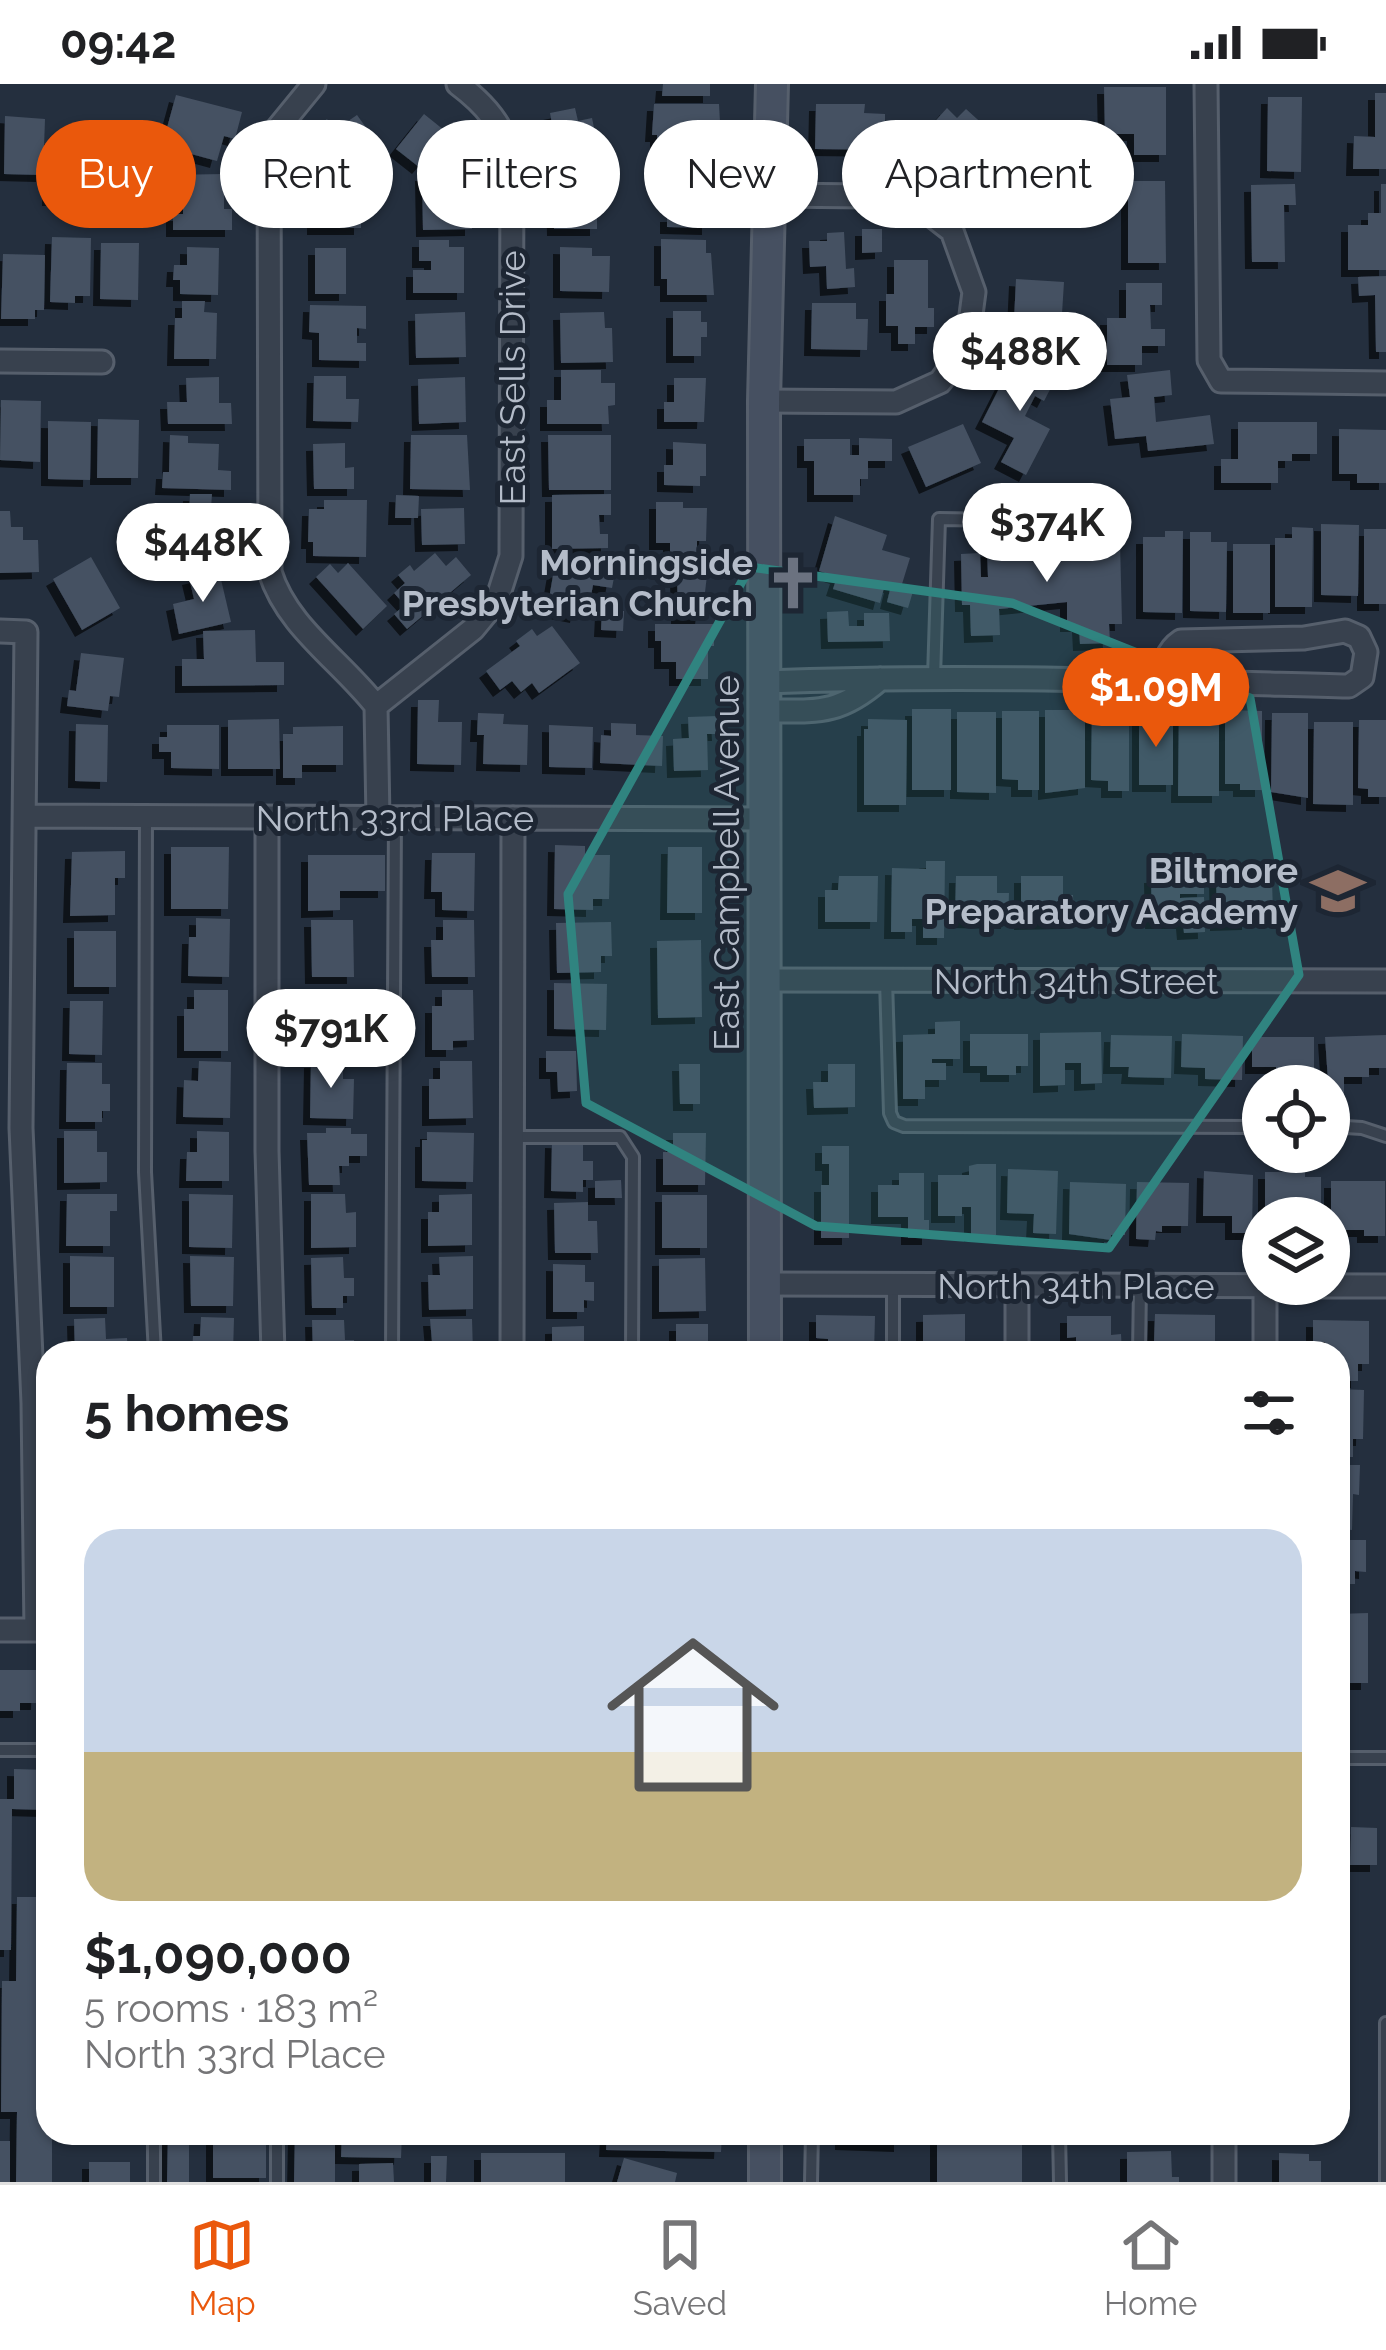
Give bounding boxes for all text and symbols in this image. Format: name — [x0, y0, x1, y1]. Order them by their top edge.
text: 09:42 — [60, 16, 176, 69]
chip: Buy — [36, 120, 196, 228]
chip: Rent — [220, 120, 393, 228]
chip: Filters — [417, 120, 620, 228]
chip: New — [644, 120, 818, 228]
chip: Apartment — [842, 120, 1134, 228]
street label: East Sells Drive — [491, 250, 533, 506]
pin: $488K — [936, 312, 1104, 414]
text: $488K — [960, 328, 1080, 374]
pin: $374K — [963, 483, 1131, 585]
text: $374K — [990, 499, 1105, 545]
pin: $448K — [119, 503, 287, 605]
text: $448K — [144, 519, 262, 565]
place label: Morningside Presbyterian Church — [402, 541, 753, 624]
church icon: Morningside Presbyterian Church — [764, 554, 822, 612]
pin: $1.09M — [1058, 648, 1254, 750]
text: $1.09M — [1089, 664, 1223, 710]
street label: East Campbell Avenue — [705, 675, 747, 1051]
street label: North 33rd Place — [256, 797, 534, 839]
place label: Biltmore Preparatory Academy — [924, 849, 1298, 932]
school or university icon: Biltmore Preparatory Academy — [1309, 862, 1367, 920]
street label: North 34th Street — [934, 960, 1218, 1002]
pin: $791K — [247, 989, 415, 1091]
text: $791K — [274, 1005, 388, 1051]
map controls — [1242, 1065, 1350, 1305]
button: locate — [1242, 1065, 1350, 1173]
button: layers — [1242, 1197, 1350, 1305]
street label: North 34th Place — [937, 1265, 1215, 1307]
icon: filters — [1236, 1380, 1302, 1446]
text: 5 homes — [84, 1383, 289, 1443]
icon: home — [585, 1607, 801, 1823]
text: $1,090,000 — [84, 1925, 352, 1985]
text: 5 rooms · 183 m² — [84, 1985, 378, 2031]
text: North 33rd Place — [84, 2031, 386, 2077]
tab: Map — [189, 2212, 256, 2323]
tab: Saved — [633, 2212, 727, 2323]
tab: Home — [1104, 2212, 1197, 2323]

